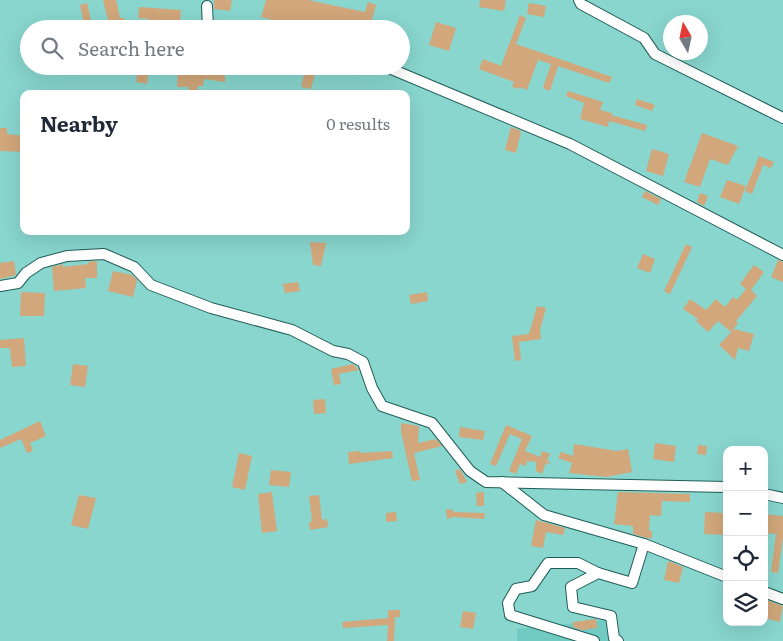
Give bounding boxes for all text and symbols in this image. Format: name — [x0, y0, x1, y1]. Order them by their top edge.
north arrow — [663, 15, 708, 60]
search box — [20, 20, 410, 75]
icon: search — [38, 34, 66, 62]
text: Search here — [78, 34, 185, 62]
text: Nearby — [40, 107, 118, 138]
text: 0 results — [326, 111, 390, 135]
map controls — [723, 446, 768, 626]
button: + — [723, 446, 768, 491]
button: − — [723, 491, 768, 536]
button: locate — [723, 536, 768, 581]
button: layers — [723, 581, 768, 626]

